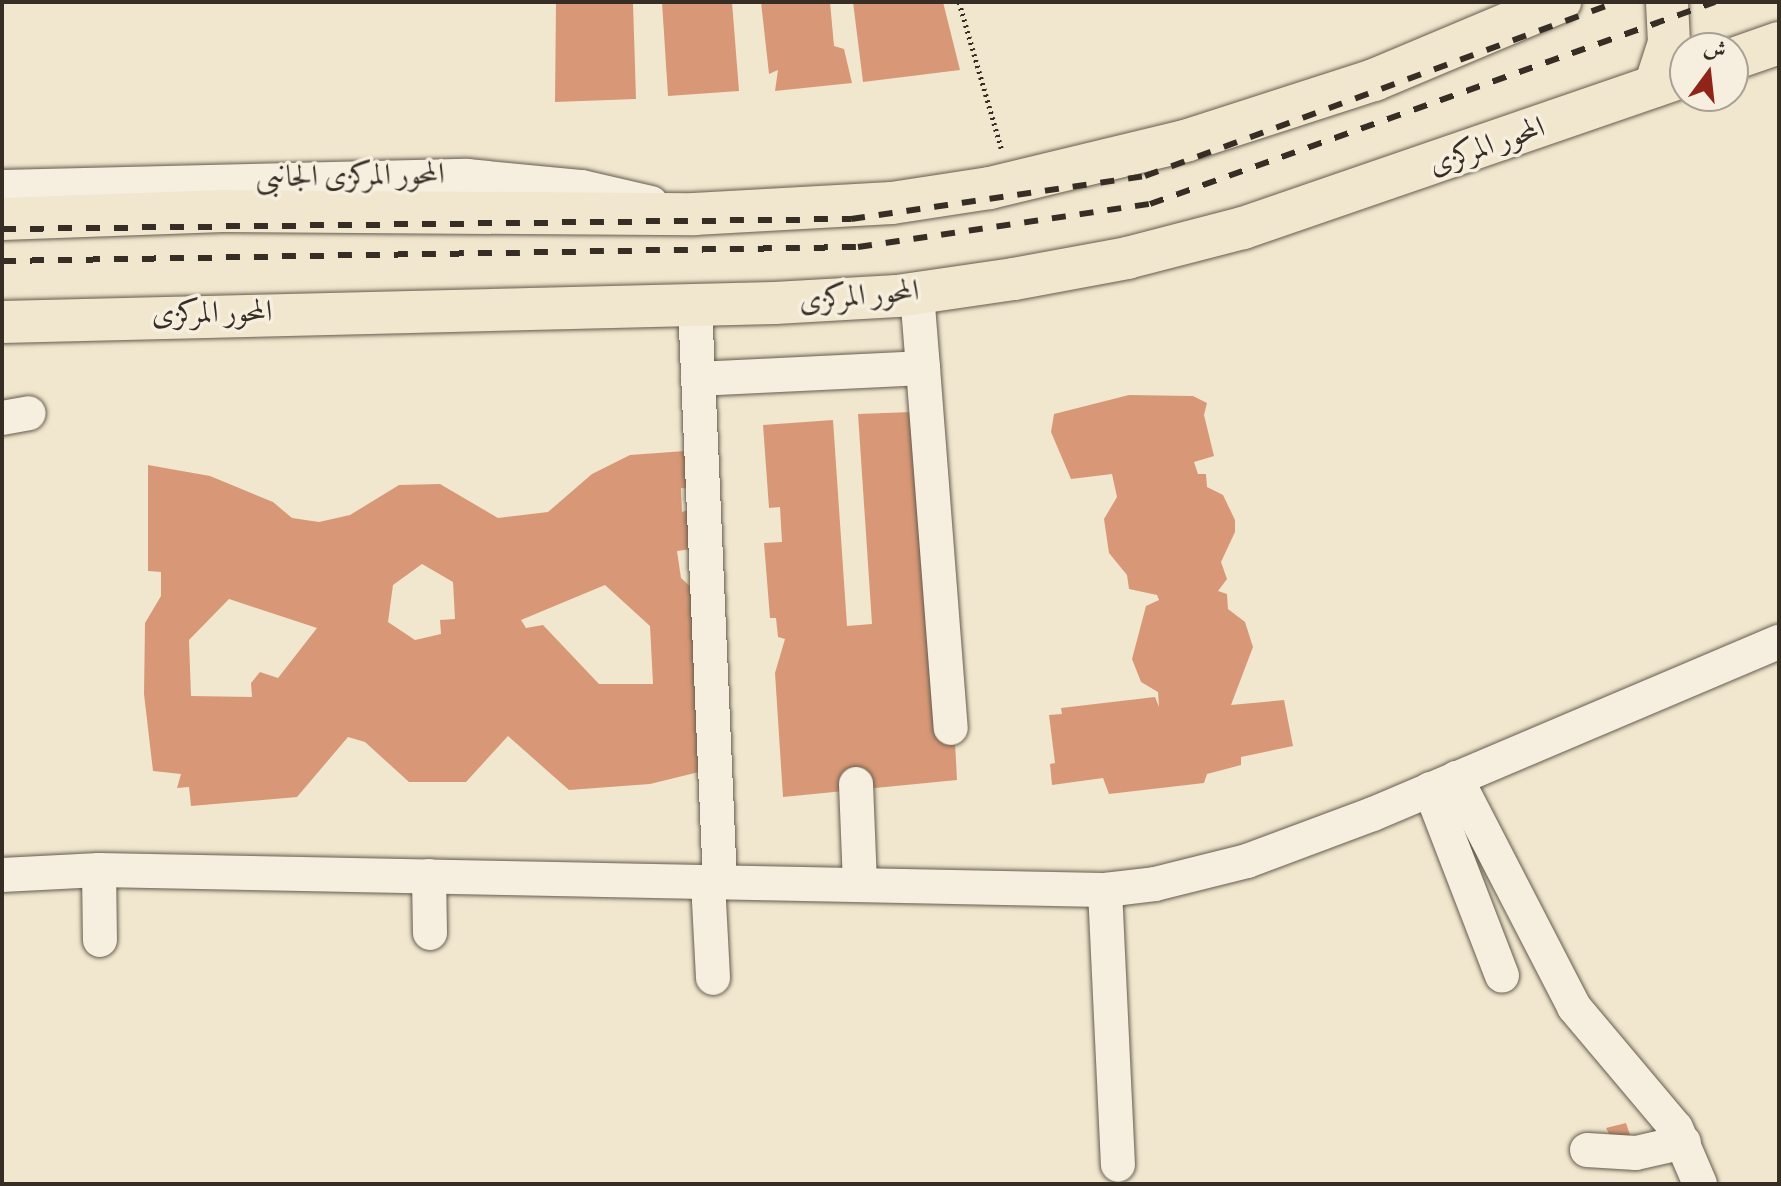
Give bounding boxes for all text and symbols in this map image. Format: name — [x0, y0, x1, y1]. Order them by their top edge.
north arrow — [1669, 32, 1749, 112]
text: ش — [1700, 32, 1729, 68]
street label: المحور المركزى — [1424, 110, 1550, 184]
street label: المحور المركزى الجانبى — [255, 157, 445, 197]
street label: المحور المركزى — [797, 274, 921, 320]
street label: المحور المركزى — [151, 295, 273, 333]

